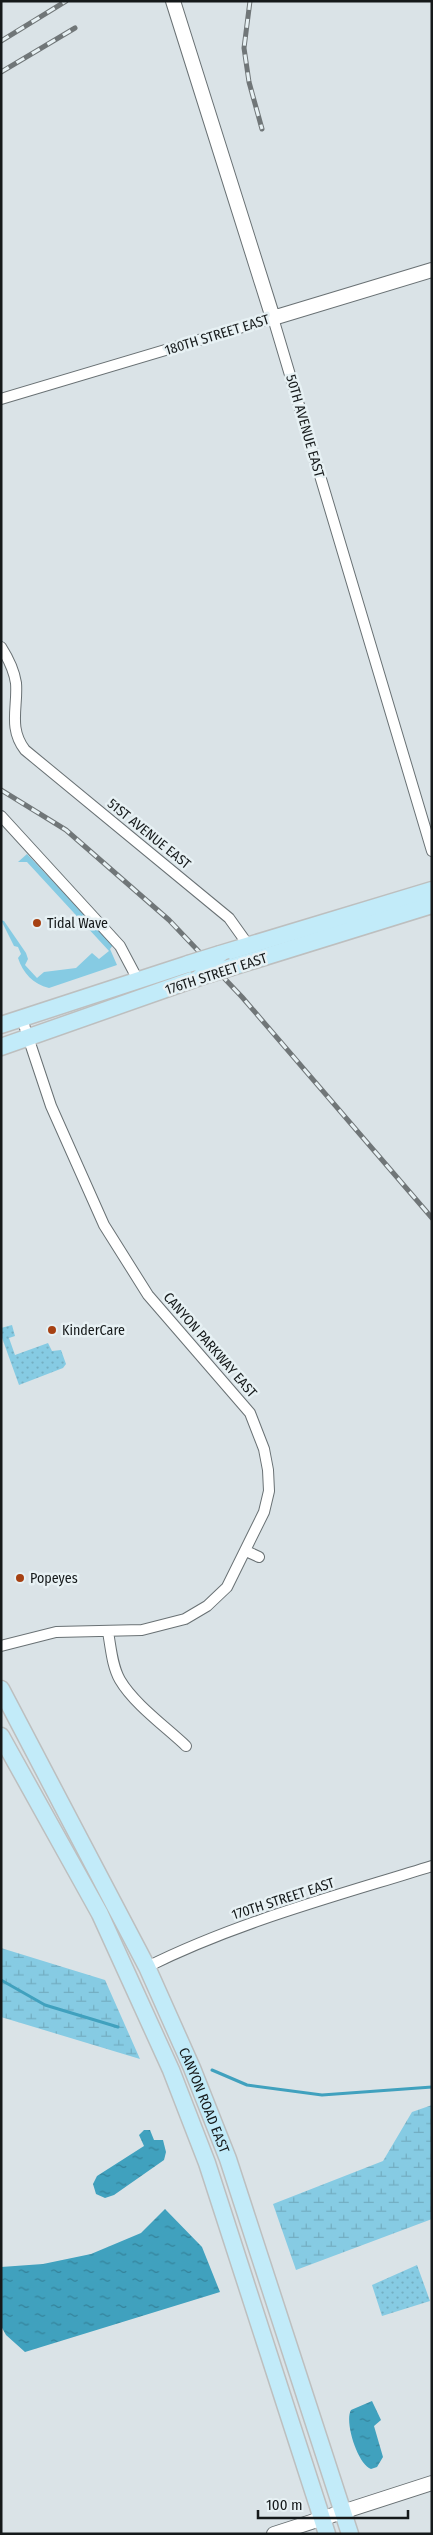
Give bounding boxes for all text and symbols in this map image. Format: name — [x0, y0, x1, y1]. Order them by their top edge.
street label: 180TH STREET EAST — [163, 311, 272, 359]
street label: 50TH AVENUE EAST — [282, 373, 328, 480]
street label: 51ST AVENUE EAST — [104, 795, 194, 873]
place label: Tidal Wave — [47, 915, 108, 932]
marker: Tidal Wave — [31, 917, 43, 929]
street label: 176TH STREET EAST — [163, 949, 270, 998]
street label: CANYON PARKWAY EAST — [160, 1289, 261, 1401]
place label: KinderCare — [62, 1322, 125, 1339]
marker: KinderCare — [46, 1324, 58, 1336]
place label: Popeyes — [30, 1570, 78, 1587]
marker: Popeyes — [14, 1572, 26, 1584]
street label: 170TH STREET EAST — [230, 1874, 337, 1924]
street label: CANYON ROAD EAST — [175, 2045, 233, 2156]
scale bar — [258, 2488, 408, 2520]
text: 100 m — [266, 2496, 303, 2514]

